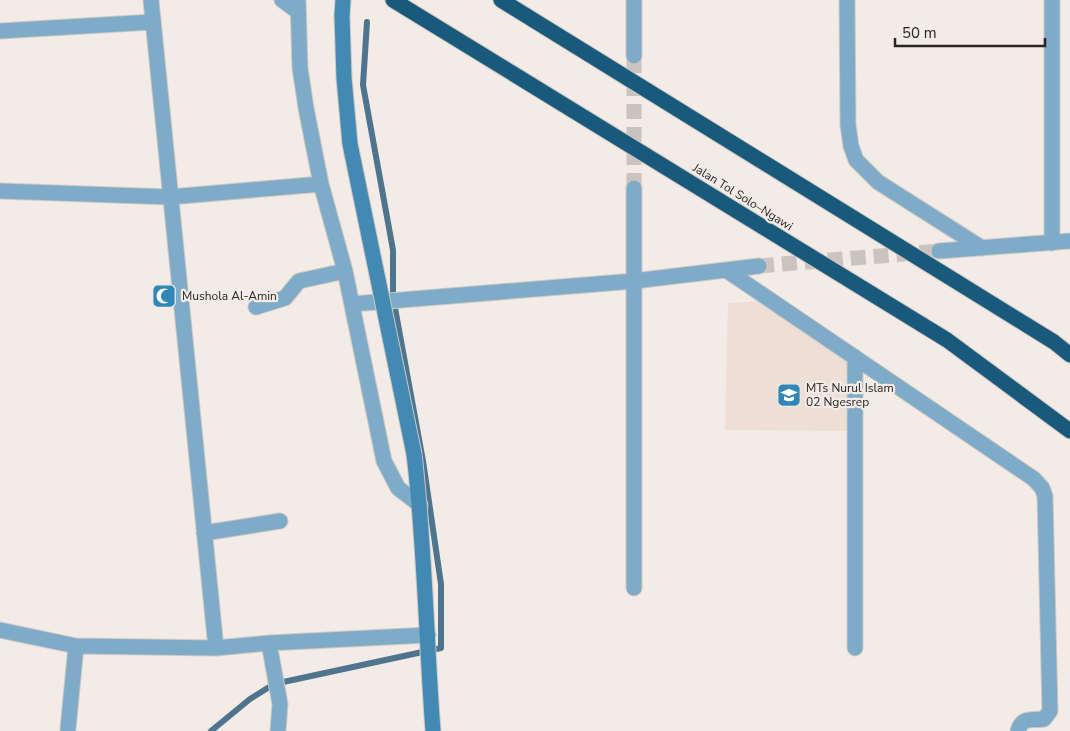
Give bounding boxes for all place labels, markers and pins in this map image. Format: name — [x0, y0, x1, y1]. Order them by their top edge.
mosque icon: Mushola Al-Amin — [151, 283, 177, 309]
place label: Mushola Al-Amin — [182, 288, 277, 304]
place label: MTs Nurul Islam 02 Ngesrep — [806, 380, 894, 410]
school or university icon: MTs Nurul Islam 02 Ngesrep — [776, 382, 802, 408]

